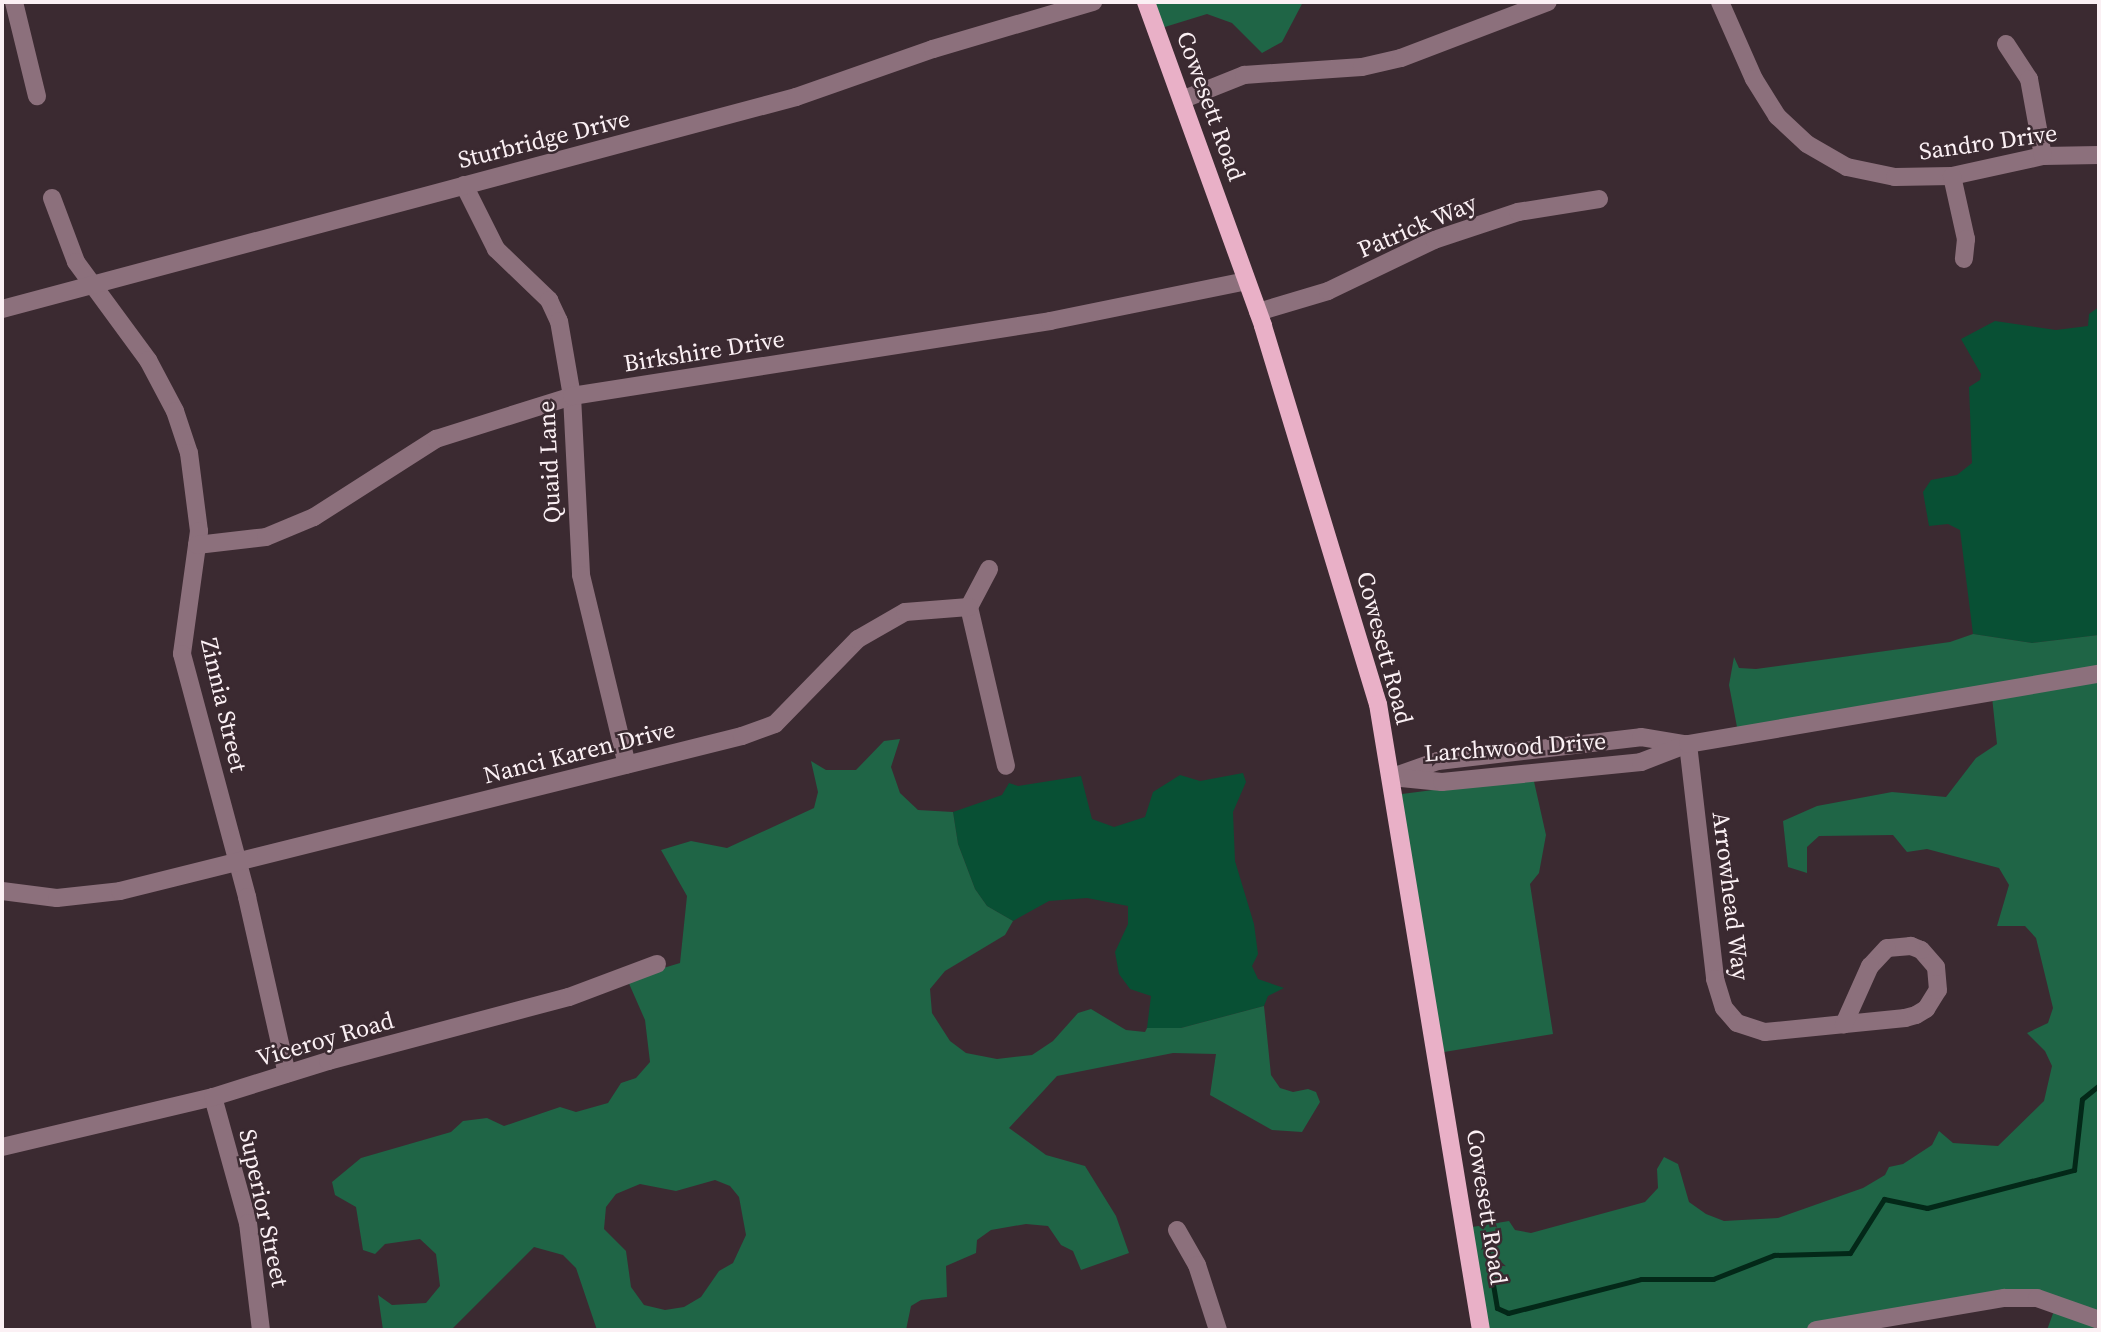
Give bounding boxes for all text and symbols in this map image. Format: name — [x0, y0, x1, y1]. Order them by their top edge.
street label: Cowesett Road — [1171, 27, 1251, 185]
street label: Sturbridge Drive — [455, 104, 633, 174]
street label: Sandro Drive — [1917, 118, 2059, 166]
street label: Patrick Way — [1353, 188, 1481, 264]
street label: Birkshire Drive — [622, 324, 786, 378]
street label: Quaid Lane — [531, 400, 567, 524]
street label: Cowesett Road — [1351, 569, 1419, 727]
street label: Zinnia Street — [195, 635, 253, 775]
street label: Nanci Karen Drive — [480, 714, 678, 790]
street label: Larchwood Drive — [1423, 726, 1607, 768]
street label: Arrowhead Way — [1706, 810, 1756, 982]
street label: Viceroy Road — [253, 1006, 397, 1072]
street label: Superior Street — [233, 1127, 295, 1289]
street label: Cowesett Road — [1461, 1127, 1513, 1287]

